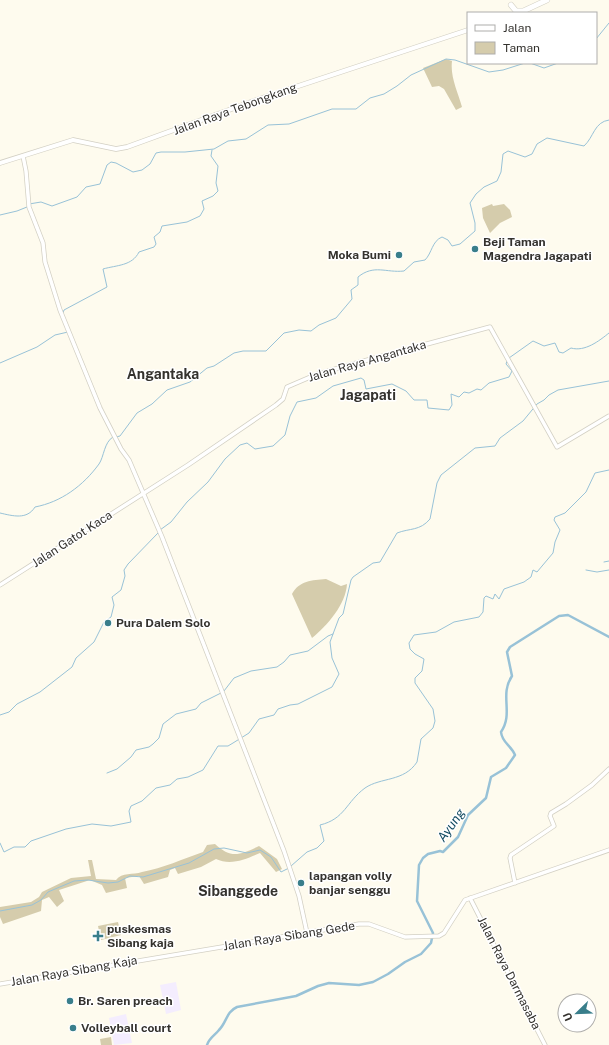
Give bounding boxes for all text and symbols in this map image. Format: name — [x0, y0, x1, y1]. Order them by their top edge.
legend — [467, 12, 597, 64]
text: Jalan — [503, 21, 532, 35]
text: Taman — [503, 41, 540, 55]
street label: Jalan Raya Tebongkang — [171, 80, 299, 138]
place label: Beji Taman Magendra Jagapati — [483, 235, 592, 263]
marker: Beji Taman Magendra Jagapati — [470, 244, 480, 254]
place label: Moka Bumi — [328, 248, 391, 262]
marker: Moka Bumi — [394, 250, 404, 260]
street label: Jalan Raya Angantaka — [306, 337, 428, 385]
district label: Angantaka — [127, 366, 199, 382]
district label: Jagapati — [340, 387, 396, 403]
street label: Jalan Gatot Kaca — [29, 508, 115, 570]
place label: Pura Dalem Solo — [116, 616, 210, 630]
marker: Pura Dalem Solo — [103, 618, 113, 628]
water label: Ayung — [434, 805, 468, 844]
place label: lapangan volly banjar senggu — [309, 869, 392, 897]
marker: lapangan volly banjar senggu — [296, 878, 306, 888]
district label: Sibanggede — [198, 883, 278, 899]
street label: Jalan Raya Darmasaba — [474, 914, 544, 1032]
street label: Jalan Raya Sibang Gede — [222, 919, 356, 953]
place label: puskesmas Sibang kaja — [107, 922, 174, 950]
marker: puskesmas Sibang kaja — [92, 930, 104, 942]
street label: Jalan Raya Sibang Kaja — [10, 953, 138, 989]
north arrow — [557, 993, 597, 1033]
place label: Br. Saren preach — [78, 994, 173, 1008]
marker: Br. Saren preach — [65, 996, 75, 1006]
text: U — [561, 1011, 575, 1023]
place label: Volleyball court — [81, 1021, 171, 1035]
marker: Volleyball court — [68, 1023, 78, 1033]

